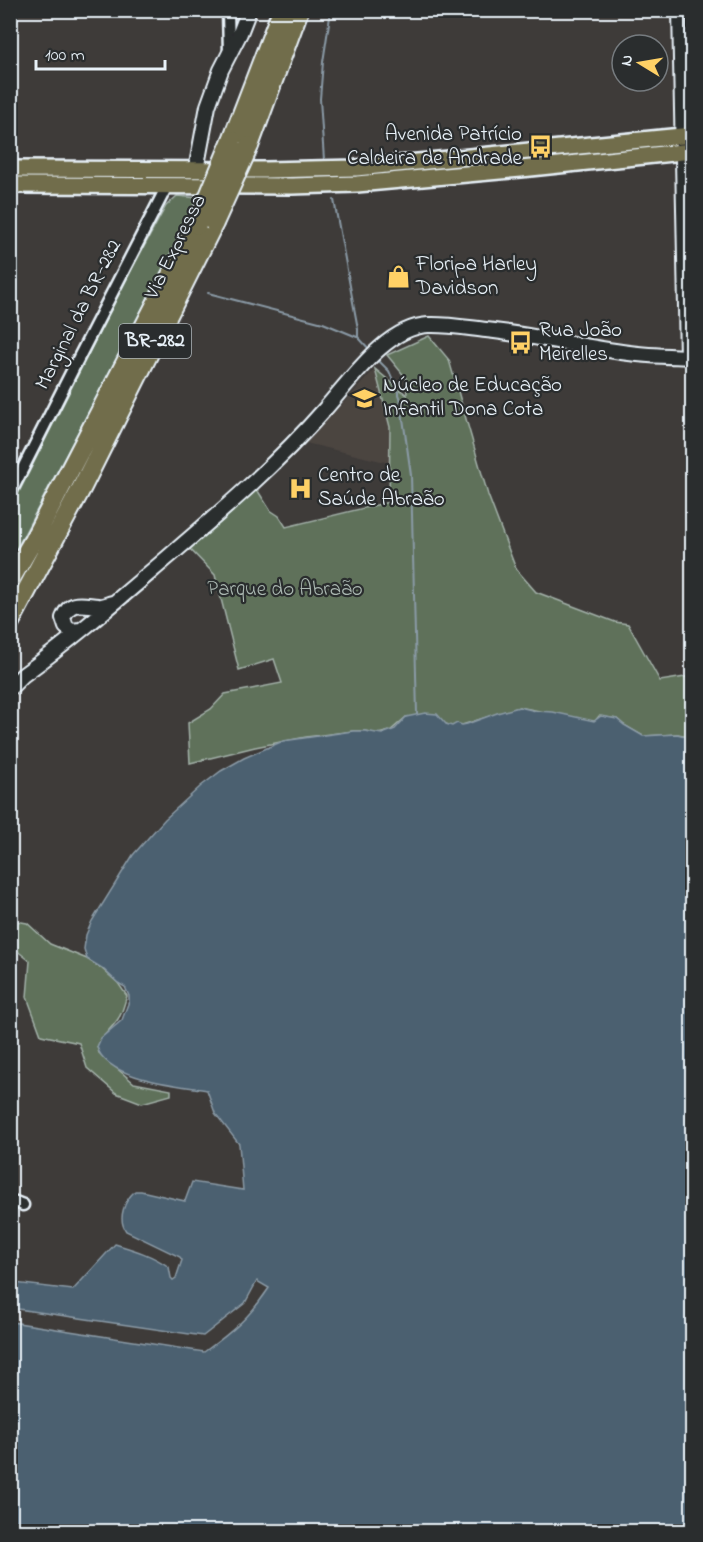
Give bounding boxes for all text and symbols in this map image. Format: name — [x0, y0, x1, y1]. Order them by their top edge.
scale bar — [36, 33, 165, 71]
north arrow — [610, 33, 670, 93]
text: 100 m — [45, 43, 85, 69]
text: N — [614, 53, 640, 68]
place label: Avenida Patrício Caldeira de Andrade — [347, 120, 523, 174]
bus stop icon: Avenida Patrício Caldeira de Andrade — [527, 134, 553, 160]
street label: Via Expressa — [137, 189, 214, 305]
street label: Marginal da BR-282 — [28, 235, 132, 396]
place label: Floripa Harley Davidson — [415, 250, 537, 304]
shop icon: Floripa Harley Davidson — [385, 264, 411, 290]
place label: Rua João Meirelles — [539, 316, 622, 370]
road number: BR-282 — [119, 324, 191, 358]
bus stop icon: Rua João Meirelles — [508, 330, 534, 356]
place label: Núcleo de Educação Infantil Dona Cota — [383, 371, 562, 425]
school or university icon: Núcleo de Educação Infantil Dona Cota — [352, 385, 378, 411]
place label: Centro de Saúde Abraão — [318, 461, 445, 515]
hospital icon: Centro de Saúde Abraão — [287, 475, 313, 501]
park label: Parque do Abraão — [207, 575, 363, 605]

